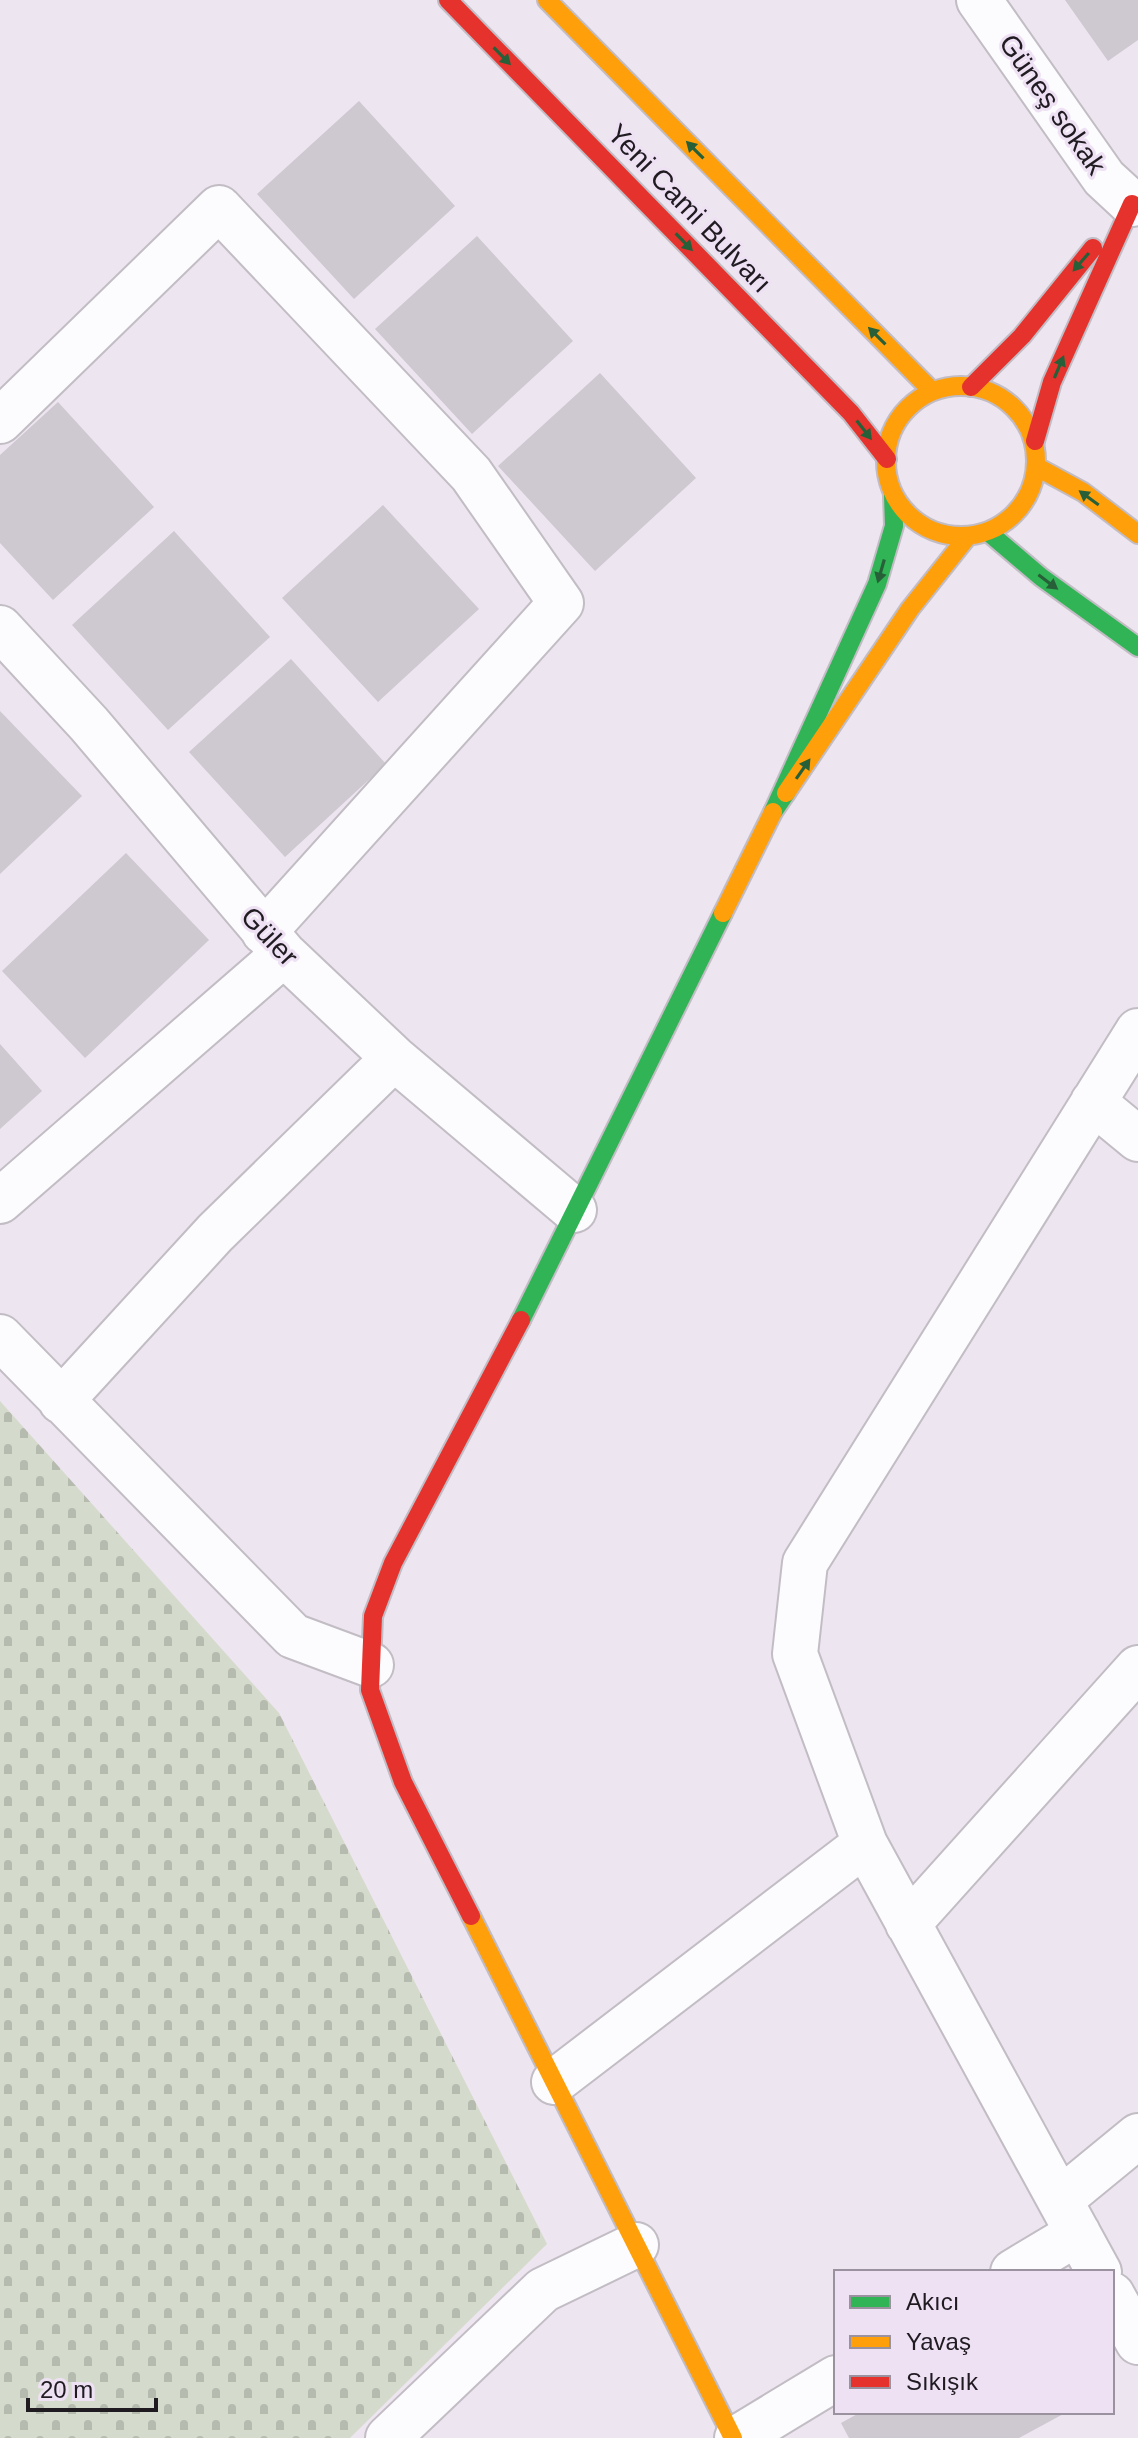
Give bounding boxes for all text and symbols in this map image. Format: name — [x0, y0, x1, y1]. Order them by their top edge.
street label: Güneş sokak — [993, 28, 1113, 181]
one-way arrow — [493, 46, 511, 65]
street label: Yeni Cami Bulvarı — [602, 118, 778, 299]
one-way arrow — [686, 141, 705, 160]
one-way arrow — [674, 232, 693, 251]
one-way arrow — [1072, 253, 1090, 272]
one-way arrow — [868, 327, 887, 346]
one-way arrow — [1052, 355, 1065, 379]
one-way arrow — [855, 420, 871, 440]
one-way arrow — [1079, 491, 1100, 506]
one-way arrow — [874, 559, 887, 583]
one-way arrow — [1038, 573, 1058, 589]
one-way arrow — [795, 759, 810, 780]
street label: Güler — [235, 901, 304, 972]
legend — [834, 2270, 1114, 2414]
text: Akıcı — [906, 2288, 959, 2315]
text: Yavaş — [906, 2328, 971, 2355]
scale bar — [28, 2362, 156, 2412]
text: Sıkışık — [906, 2368, 979, 2395]
text: 20 m — [40, 2376, 93, 2403]

